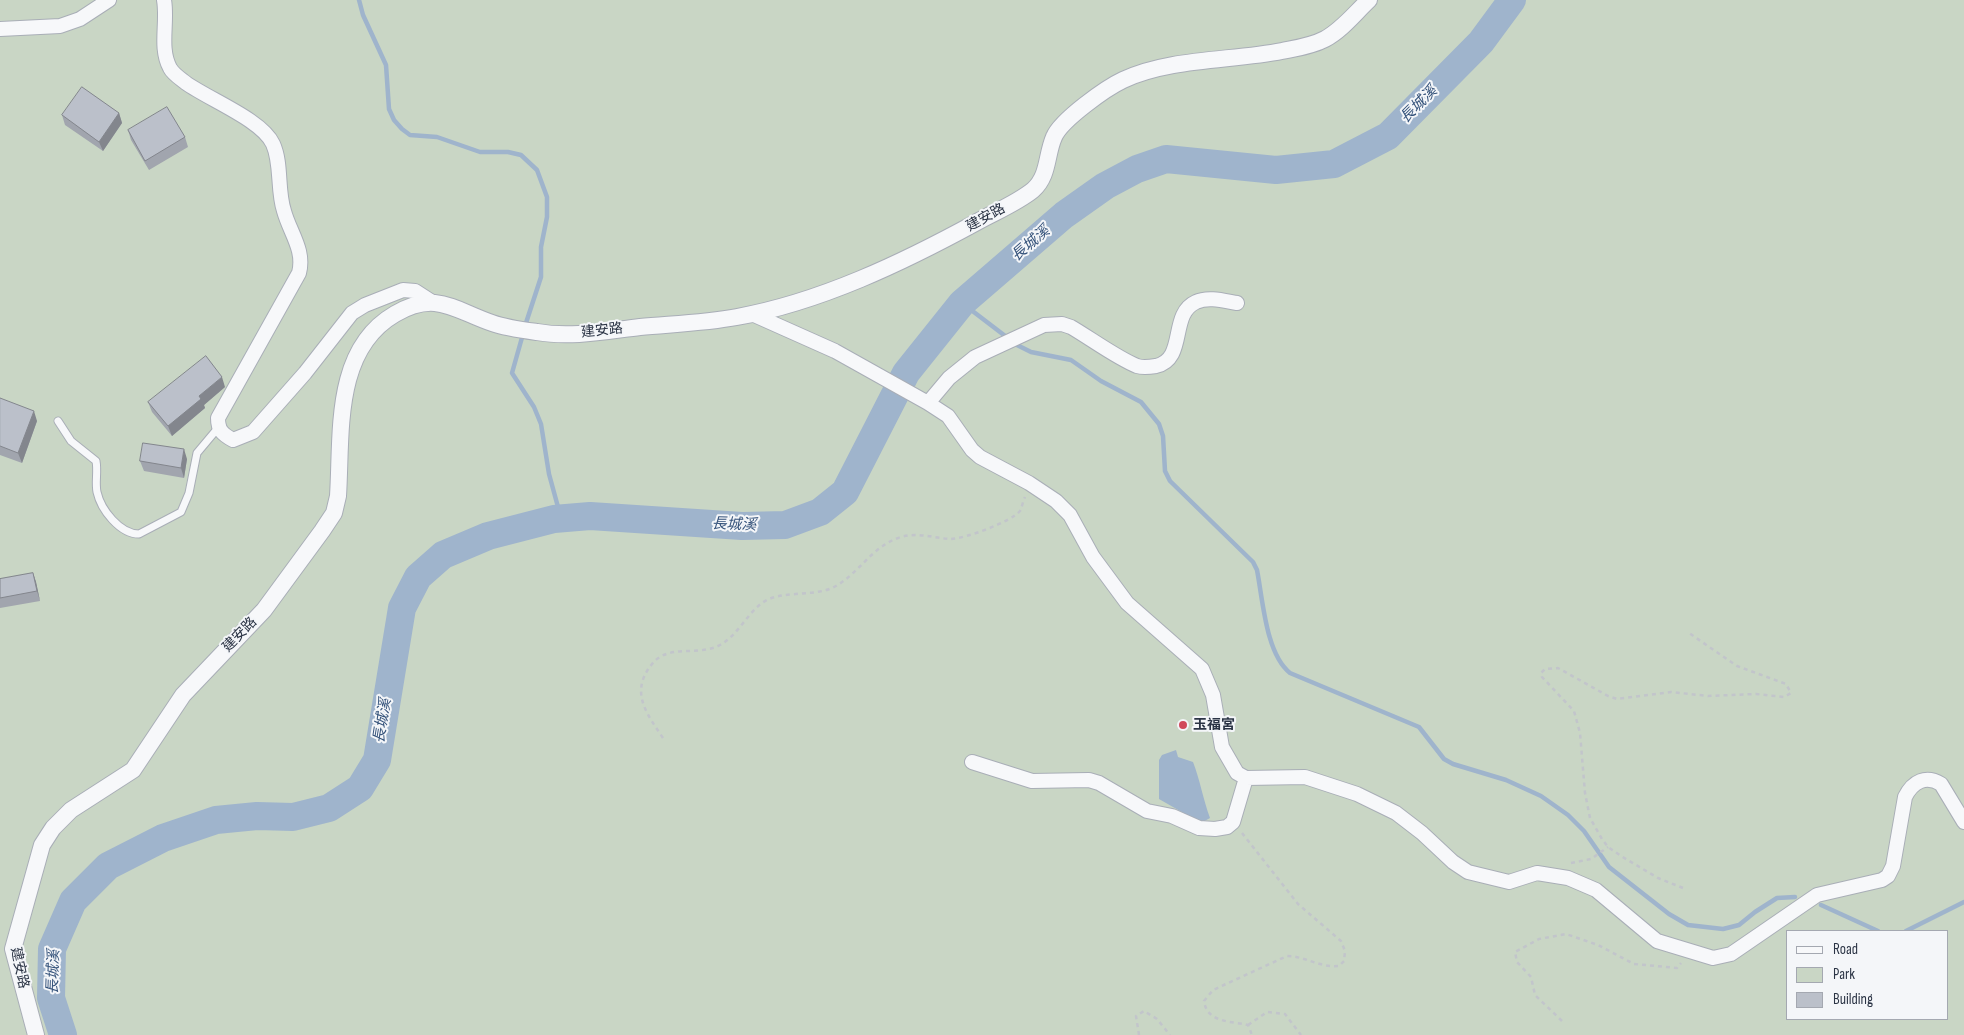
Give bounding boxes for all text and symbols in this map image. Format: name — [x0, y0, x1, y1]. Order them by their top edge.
water label: 長城溪 — [1397, 83, 1441, 127]
street label: 建安路 — [964, 200, 1008, 236]
water label: 長城溪 — [1008, 222, 1054, 266]
street label: 建安路 — [580, 320, 624, 342]
water label: 長城溪 — [711, 515, 757, 535]
street label: 建安路 — [219, 614, 261, 656]
water label: 長城溪 — [371, 697, 395, 745]
place label: 玉福宮 — [1193, 717, 1235, 733]
marker: 玉福宮 — [1177, 719, 1189, 731]
legend — [1786, 930, 1949, 1020]
text: Road — [1833, 940, 1858, 959]
street label: 建安路 — [6, 946, 32, 990]
water label: 長城溪 — [44, 949, 64, 995]
text: Park — [1833, 965, 1855, 984]
text: Building — [1833, 990, 1873, 1009]

